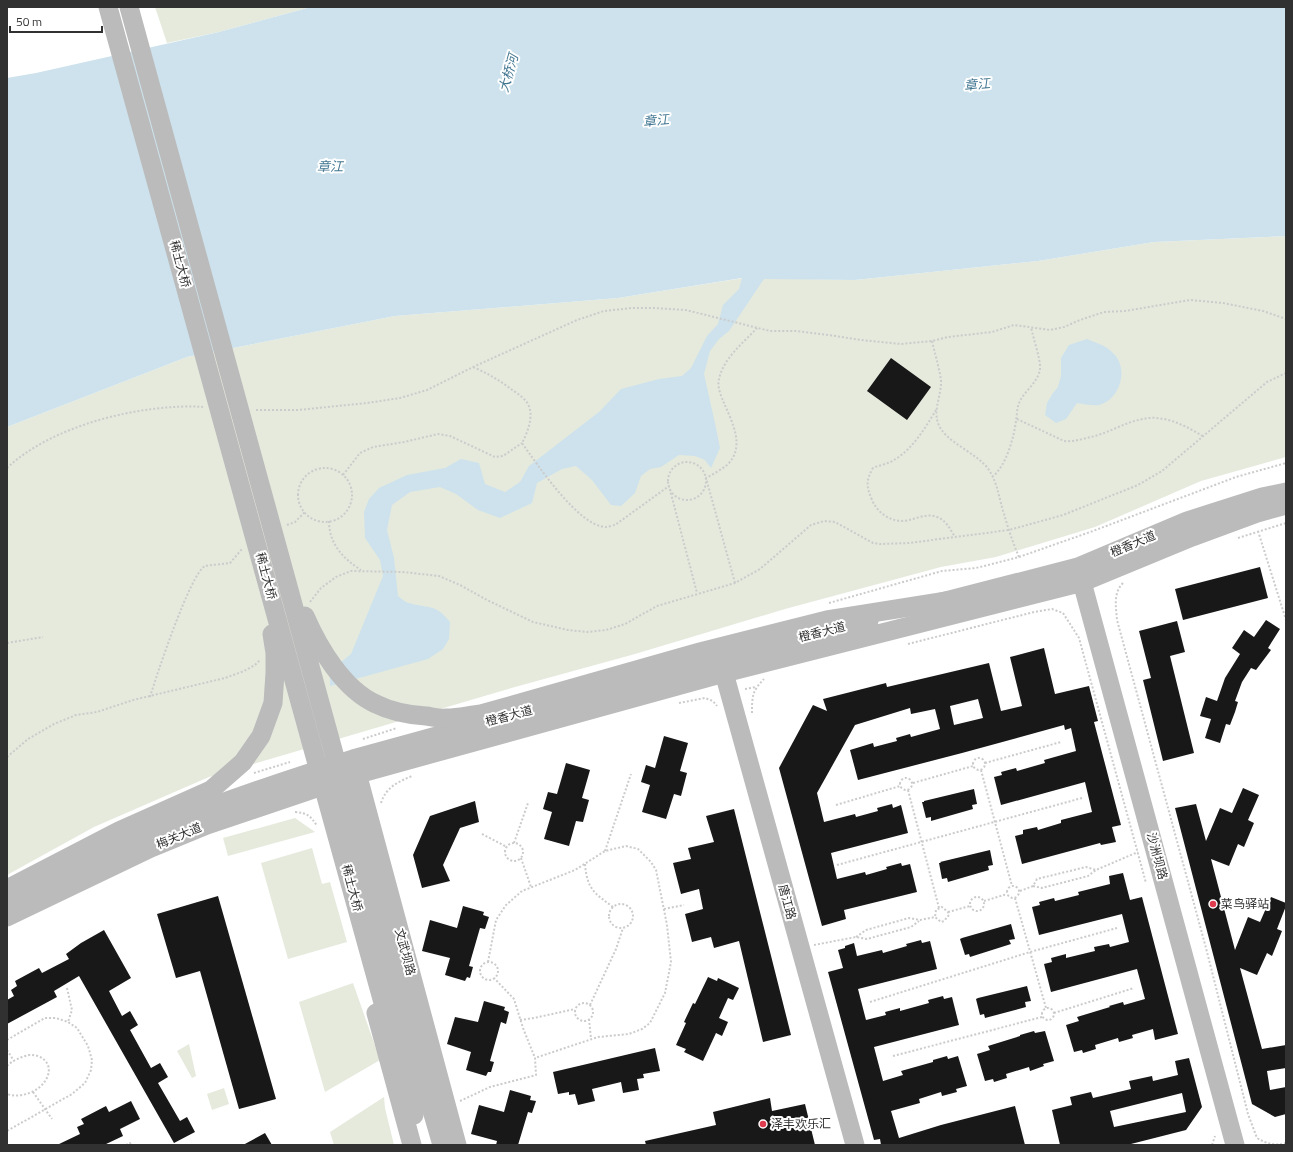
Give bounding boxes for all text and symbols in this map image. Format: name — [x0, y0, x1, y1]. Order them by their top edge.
scale bar — [10, 8, 102, 34]
text: 50 m — [16, 12, 42, 31]
water label: 大桥河 — [493, 49, 524, 95]
water label: 章江 — [963, 72, 993, 95]
water label: 章江 — [642, 108, 672, 131]
water label: 章江 — [317, 156, 345, 176]
street label: 稀土大桥 — [165, 238, 196, 290]
street label: 橙香大道 — [1107, 525, 1159, 562]
street label: 稀土大桥 — [251, 550, 282, 602]
street label: 橙香大道 — [796, 616, 847, 647]
street label: 橙香大道 — [483, 700, 535, 731]
street label: 梅关大道 — [153, 817, 205, 854]
street label: 沙洲坝路 — [1142, 830, 1173, 882]
street label: 稀土大桥 — [337, 862, 368, 914]
street label: 唐江路 — [774, 882, 801, 922]
place label: 菜鸟驿站 — [1221, 894, 1269, 913]
marker: 菜鸟驿站 — [1208, 899, 1218, 909]
street label: 文武坝路 — [390, 926, 421, 978]
place label: 泽丰欢乐汇 — [771, 1114, 831, 1133]
marker: 泽丰欢乐汇 — [758, 1119, 768, 1129]

